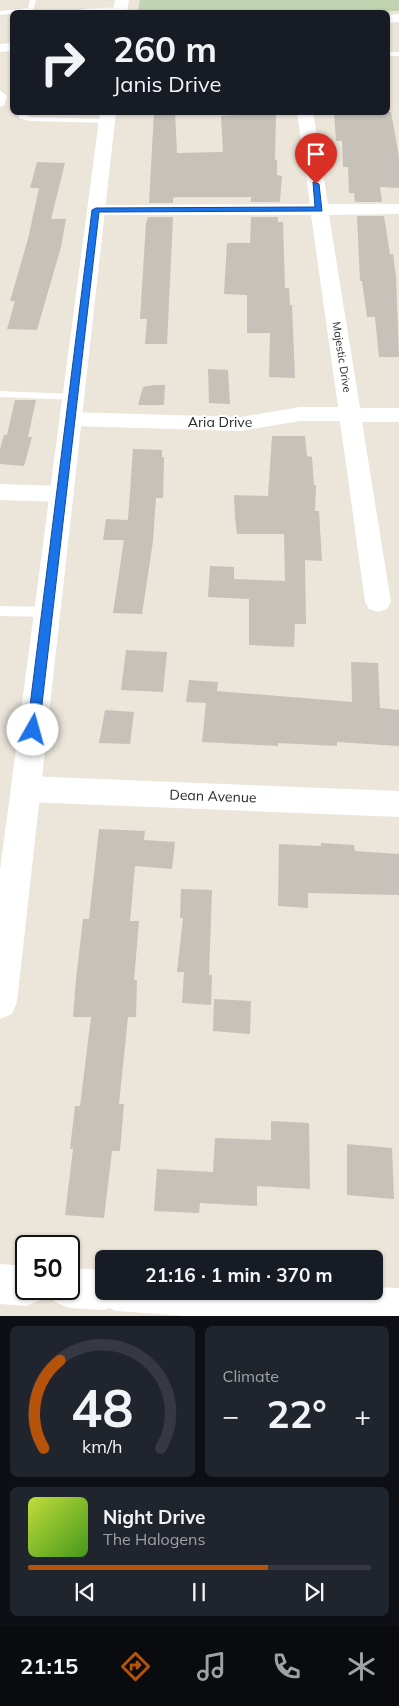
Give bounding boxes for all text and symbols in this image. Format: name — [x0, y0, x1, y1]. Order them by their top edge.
text: 260 m — [113, 27, 217, 71]
icon: right — [30, 30, 95, 95]
text: Janis Drive — [113, 70, 221, 98]
pin — [295, 133, 337, 184]
icon: arrive — [302, 140, 330, 168]
street label: Majestic Drive — [330, 321, 355, 393]
street label: Aria Drive — [188, 413, 252, 431]
position arrow — [6, 703, 58, 755]
street label: Dean Avenue — [169, 785, 257, 807]
speed limit sign: 50 — [15, 1235, 80, 1300]
text: 21:16 · 1 min · 370 m — [145, 1263, 333, 1287]
text: Climate — [223, 1366, 279, 1386]
text: 48 — [71, 1375, 133, 1440]
text: 22° — [267, 1390, 327, 1438]
text: − — [223, 1398, 239, 1433]
text: + — [354, 1398, 371, 1433]
text: km/h — [82, 1435, 122, 1457]
text: Night Drive — [103, 1505, 205, 1529]
text: The Halogens — [103, 1529, 205, 1549]
icon: previous — [71, 1578, 99, 1606]
icon: pause — [185, 1578, 213, 1606]
icon: next — [300, 1578, 328, 1606]
icon: directions — [118, 1649, 153, 1684]
icon: music — [194, 1649, 229, 1684]
icon: phone — [269, 1649, 304, 1684]
icon: climate — [344, 1649, 379, 1684]
text: 21:15 — [20, 1652, 78, 1680]

